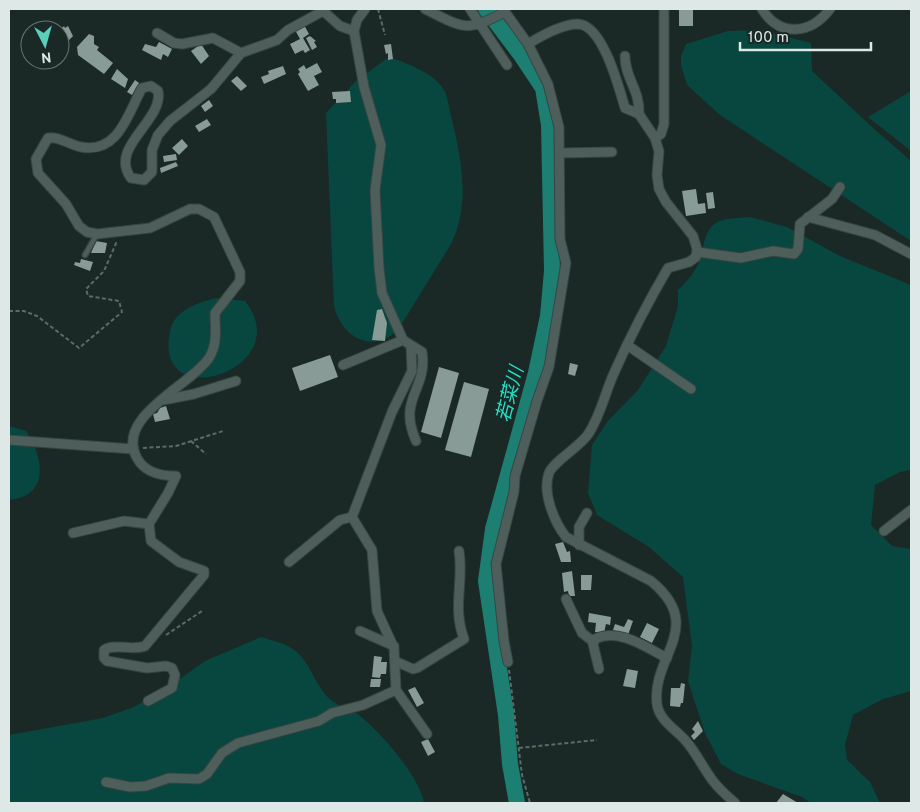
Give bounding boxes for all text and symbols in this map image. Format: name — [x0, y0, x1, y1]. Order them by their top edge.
north arrow — [20, 20, 70, 70]
scale bar — [740, 20, 871, 52]
text: 100 m — [748, 29, 789, 48]
text: N — [40, 47, 52, 65]
water label: 若菜川 — [492, 362, 530, 425]

